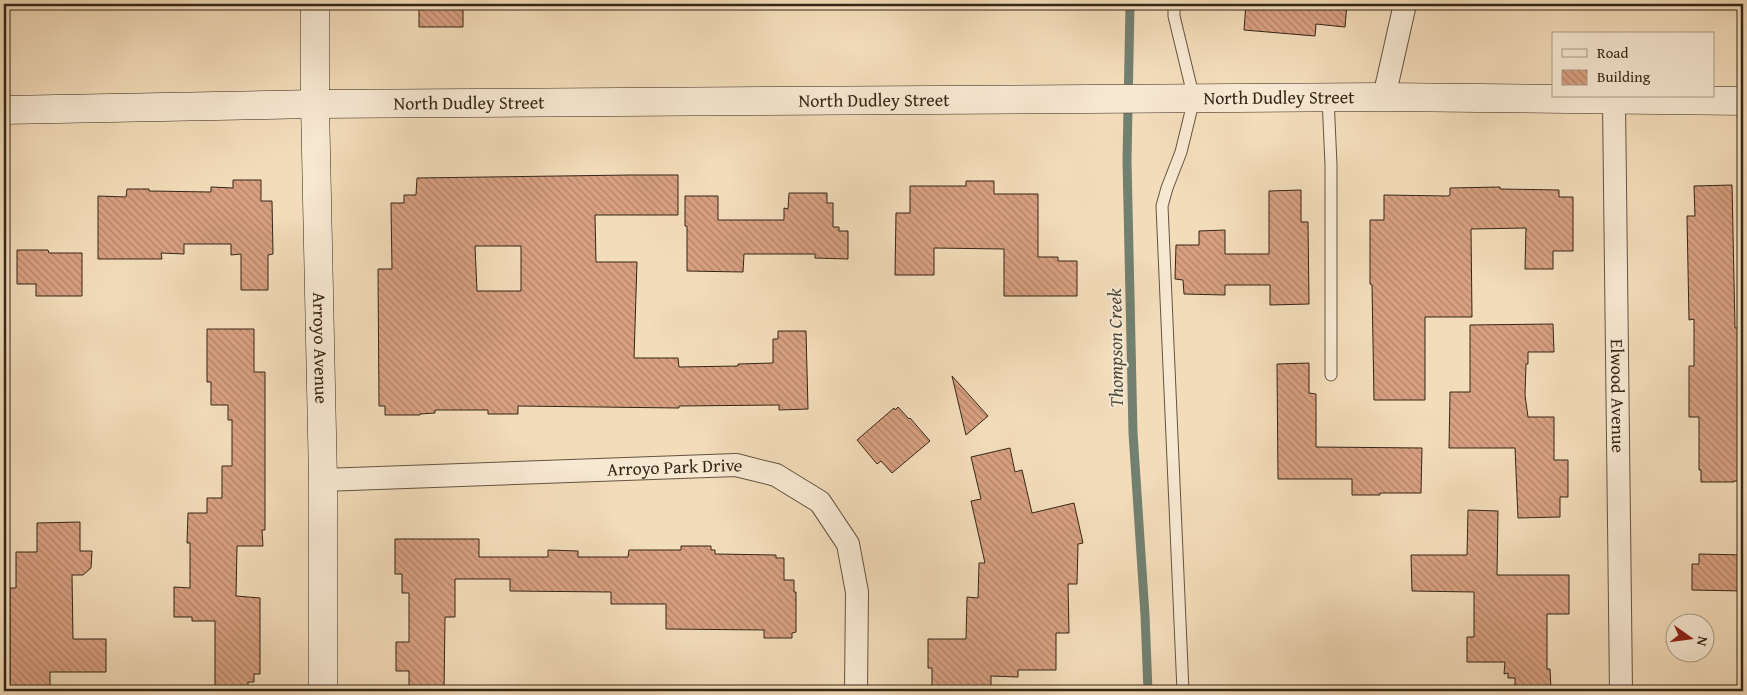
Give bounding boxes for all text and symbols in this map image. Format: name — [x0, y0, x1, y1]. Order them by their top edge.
legend — [1552, 32, 1714, 98]
text: Road — [1597, 42, 1628, 63]
text: Building — [1597, 66, 1651, 87]
street label: North Dudley Street — [1203, 83, 1355, 111]
street label: North Dudley Street — [798, 86, 950, 114]
street label: North Dudley Street — [393, 88, 545, 116]
water label: Thompson Creek — [1100, 288, 1130, 408]
street label: Arroyo Avenue — [306, 292, 335, 404]
street label: Elwood Avenue — [1604, 339, 1632, 453]
street label: Arroyo Park Drive — [606, 451, 746, 483]
north arrow — [1664, 612, 1714, 662]
text: N — [1692, 634, 1713, 649]

